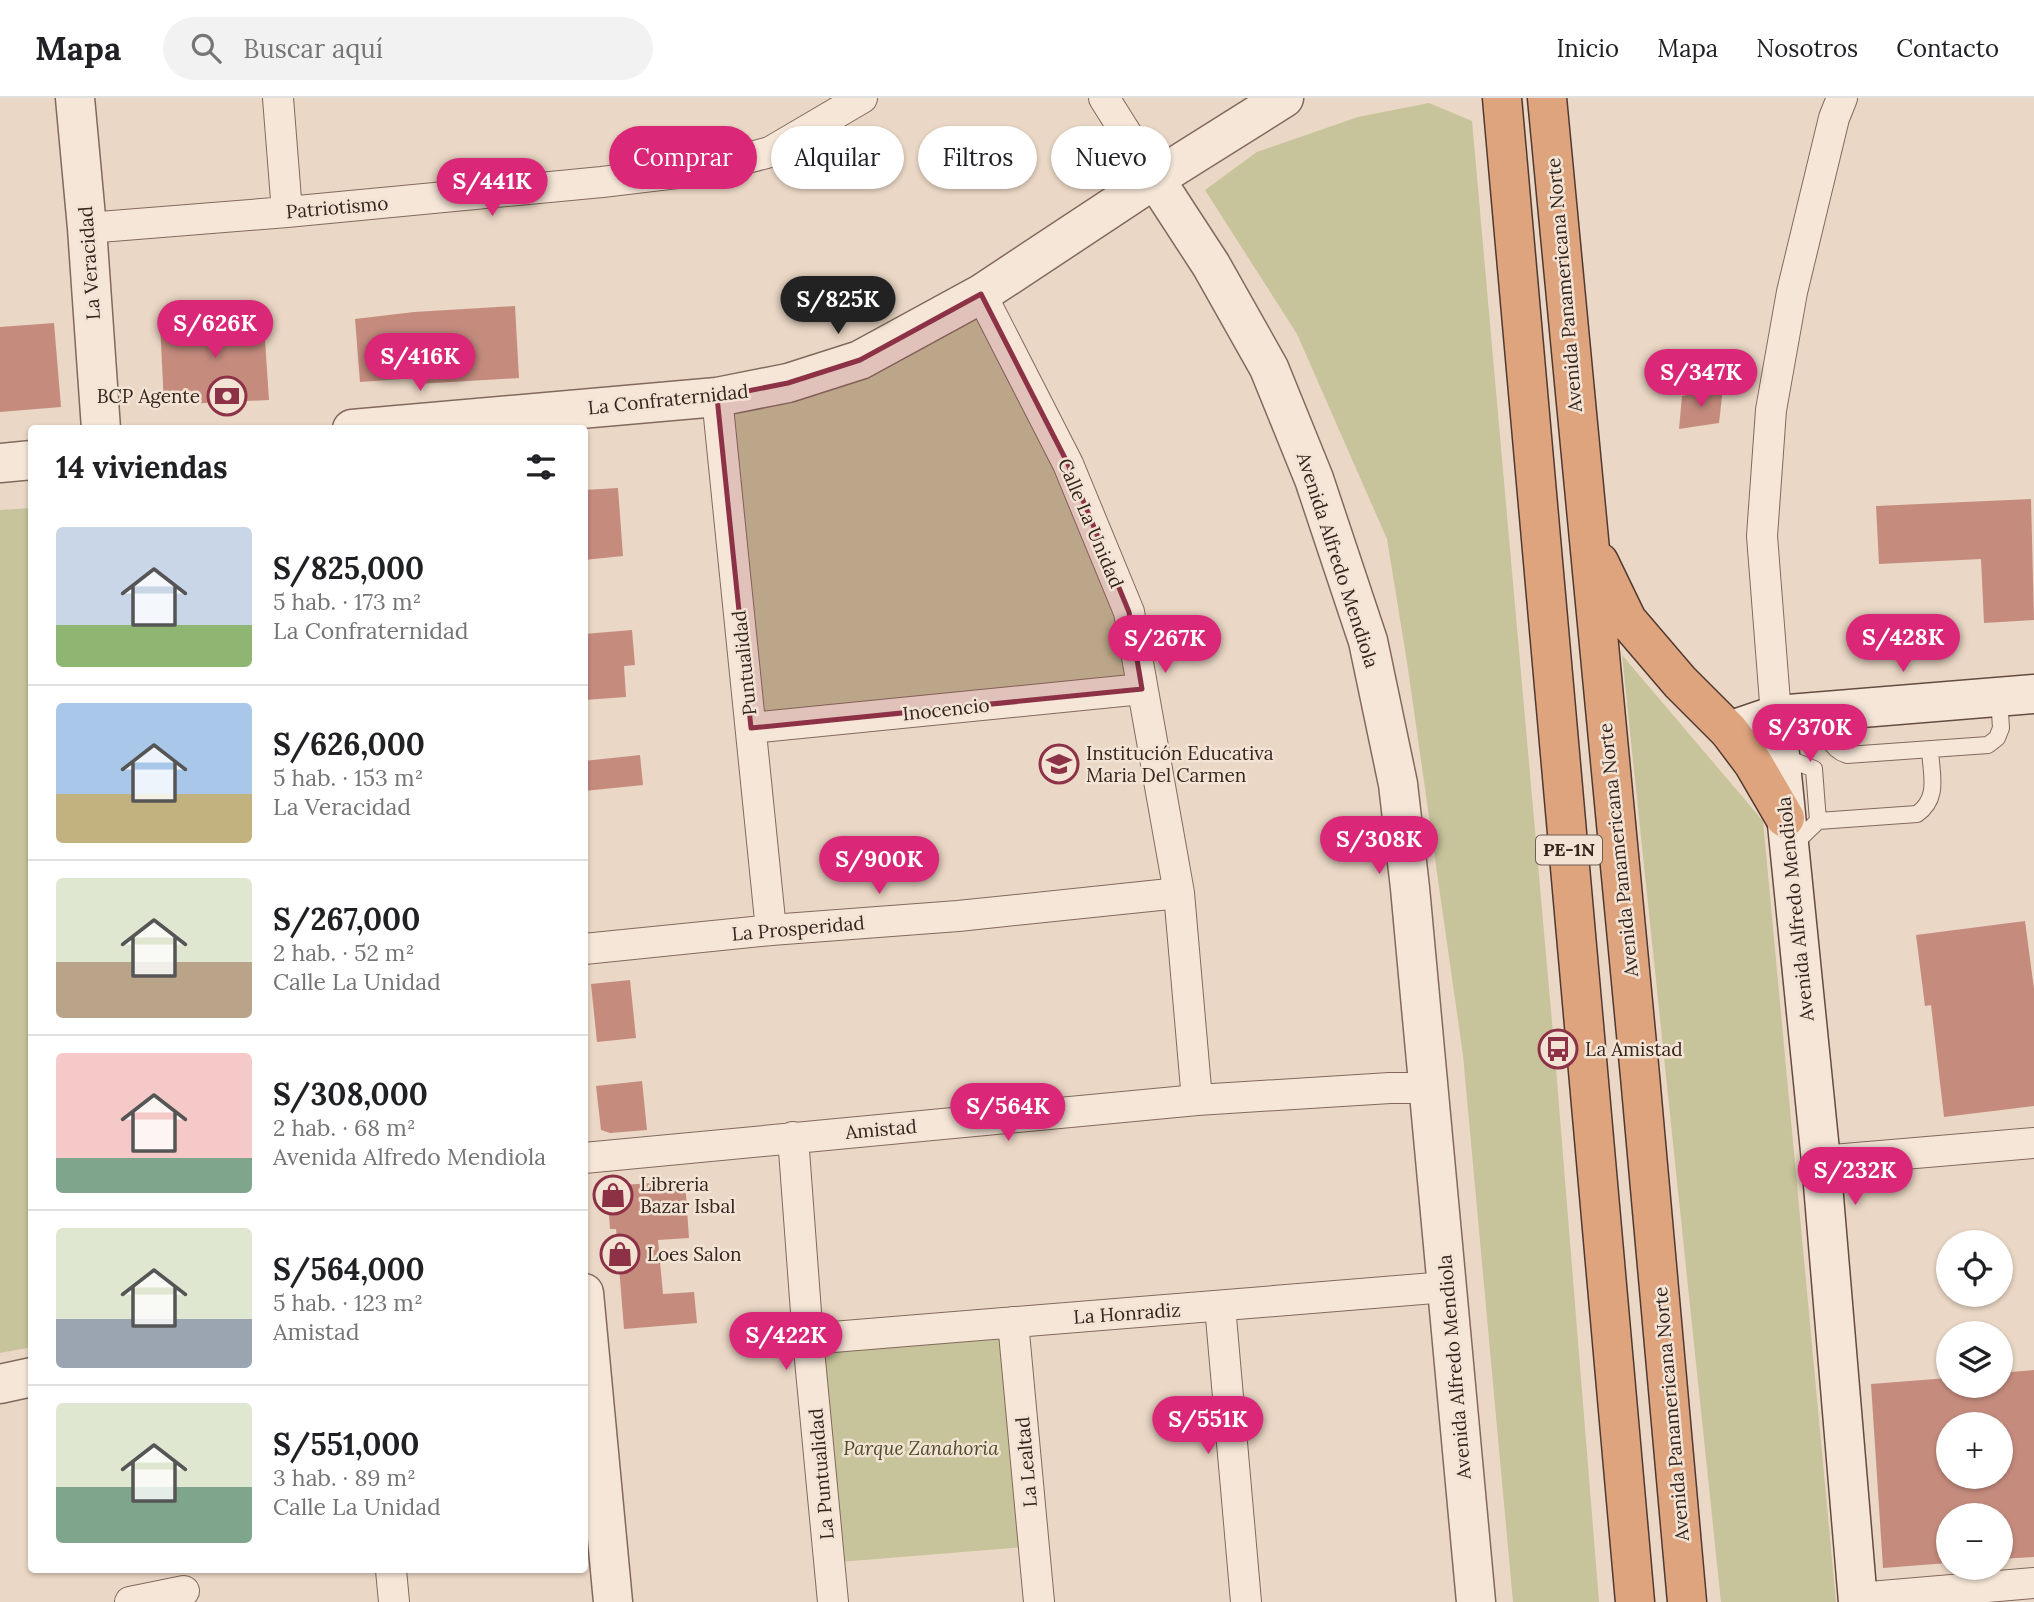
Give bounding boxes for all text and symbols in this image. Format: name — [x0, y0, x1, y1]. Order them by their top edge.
search box — [163, 17, 653, 80]
text: Mapa — [35, 27, 121, 69]
icon: search — [187, 29, 225, 67]
text: Buscar aquí — [243, 32, 383, 65]
text: Inicio — [1556, 33, 1619, 64]
text: Mapa — [1657, 33, 1718, 64]
text: Nosotros — [1756, 33, 1858, 64]
text: Contacto — [1896, 33, 1999, 64]
chip: Comprar — [609, 126, 757, 189]
chip: Alquilar — [771, 126, 904, 189]
chip: Filtros — [918, 126, 1037, 189]
chip: Nuevo — [1051, 126, 1171, 189]
street label: Avenida Panamericana Norte — [1541, 157, 1587, 414]
pin: S/441K — [435, 158, 549, 218]
text: S/441K — [453, 166, 531, 195]
street label: Patriotismo — [285, 191, 389, 223]
street label: La Veracidad — [73, 205, 105, 321]
pin: S/825K — [781, 276, 895, 336]
text: S/825K — [797, 284, 879, 313]
pin: S/626K — [158, 300, 272, 360]
text: S/626K — [173, 308, 257, 337]
pin: S/416K — [363, 334, 477, 393]
text: S/416K — [380, 341, 460, 370]
pin: S/347K — [1644, 350, 1758, 409]
text: S/347K — [1660, 357, 1742, 386]
bank icon: BCP Agente — [206, 375, 248, 417]
street label: La Confraternidad — [586, 379, 750, 419]
place label: BCP Agente — [97, 384, 200, 408]
text: 14 viviendas — [56, 448, 228, 486]
icon: filters — [522, 448, 560, 486]
street label: Avenida Alfredo Mendiola — [1291, 448, 1384, 671]
street label: Calle La Unidad — [1053, 455, 1129, 591]
text: S/825,000 — [273, 549, 424, 587]
icon: home — [112, 555, 196, 639]
text: 5 hab. · 173 m² — [273, 587, 421, 616]
street label: Puntualidad — [727, 609, 761, 717]
pin: S/428K — [1846, 614, 1960, 674]
text: La Confraternidad — [273, 616, 469, 645]
pin: S/267K — [1108, 616, 1222, 675]
text: S/428K — [1862, 622, 1944, 651]
text: S/267K — [1124, 623, 1206, 652]
street label: Inocencio — [901, 693, 991, 725]
pin: S/370K — [1753, 704, 1867, 764]
text: S/370K — [1768, 712, 1852, 741]
street label: Avenida Panamericana Norte — [1593, 722, 1643, 979]
text: S/626,000 — [273, 725, 425, 763]
icon: home — [112, 731, 196, 815]
place label: Institución Educativa Maria Del Carmen — [1086, 741, 1274, 787]
school or university icon: Institución Educativa Maria Del Carmen — [1038, 743, 1080, 785]
text: 5 hab. · 153 m² — [273, 763, 423, 792]
text: La Veracidad — [273, 792, 411, 821]
street label: Avenida Alfredo Mendiola — [1771, 795, 1819, 1023]
pin: S/308K — [1322, 816, 1436, 876]
text: S/308K — [1336, 824, 1422, 853]
pin: S/900K — [822, 836, 936, 896]
road number: PE-1N — [1536, 836, 1602, 864]
text: S/900K — [835, 844, 923, 873]
text: S/267,000 — [273, 900, 420, 938]
icon: home — [112, 906, 196, 990]
street label: La Prosperidad — [730, 910, 866, 946]
text: 2 hab. · 52 m² — [273, 938, 414, 967]
text: Calle La Unidad — [273, 967, 441, 996]
bus stop icon: La Amistad — [1537, 1028, 1579, 1070]
place label: La Amistad — [1585, 1037, 1683, 1061]
text: S/308,000 — [273, 1075, 428, 1113]
icon: home — [112, 1081, 196, 1165]
pin: S/564K — [951, 1084, 1065, 1143]
text: S/564K — [966, 1091, 1050, 1120]
text: 2 hab. · 68 m² — [273, 1113, 416, 1142]
street label: Amistad — [843, 1114, 918, 1144]
text: Avenida Alfredo Mendiola — [273, 1142, 546, 1171]
pin: S/232K — [1798, 1148, 1912, 1207]
text: S/232K — [1814, 1155, 1896, 1184]
place label: Libreria Bazar Isbal — [640, 1172, 735, 1218]
shop icon: Libreria Bazar Isbal — [592, 1174, 634, 1216]
map controls — [1936, 1230, 2013, 1580]
button: locate — [1936, 1230, 2013, 1307]
shop icon: Loes Salon — [599, 1233, 641, 1275]
place label: Loes Salon — [647, 1242, 742, 1266]
text: S/564,000 — [273, 1250, 425, 1288]
street label: Avenida Alfredo Mendiola — [1432, 1253, 1476, 1481]
icon: home — [112, 1256, 196, 1340]
street label: Avenida Panamericana Norte — [1648, 1286, 1694, 1543]
text: 5 hab. · 123 m² — [273, 1288, 423, 1317]
street label: La Honradiz — [1073, 1297, 1181, 1329]
pin: S/422K — [729, 1312, 843, 1372]
text: Amistad — [273, 1317, 360, 1346]
text: S/422K — [745, 1320, 827, 1349]
button: layers — [1936, 1321, 2013, 1398]
pin: S/551K — [1151, 1396, 1265, 1456]
text: S/551K — [1168, 1404, 1248, 1433]
street label: La Puntualidad — [803, 1407, 839, 1541]
button: + — [1936, 1412, 2013, 1489]
street label: La Lealtad — [1010, 1416, 1042, 1508]
text: S/551,000 — [273, 1425, 419, 1463]
icon: home — [112, 1431, 196, 1515]
park label: Parque Zanahoria — [843, 1436, 999, 1460]
text: 3 hab. · 89 m² — [273, 1463, 416, 1492]
text: Calle La Unidad — [273, 1492, 441, 1521]
button: − — [1936, 1503, 2013, 1580]

